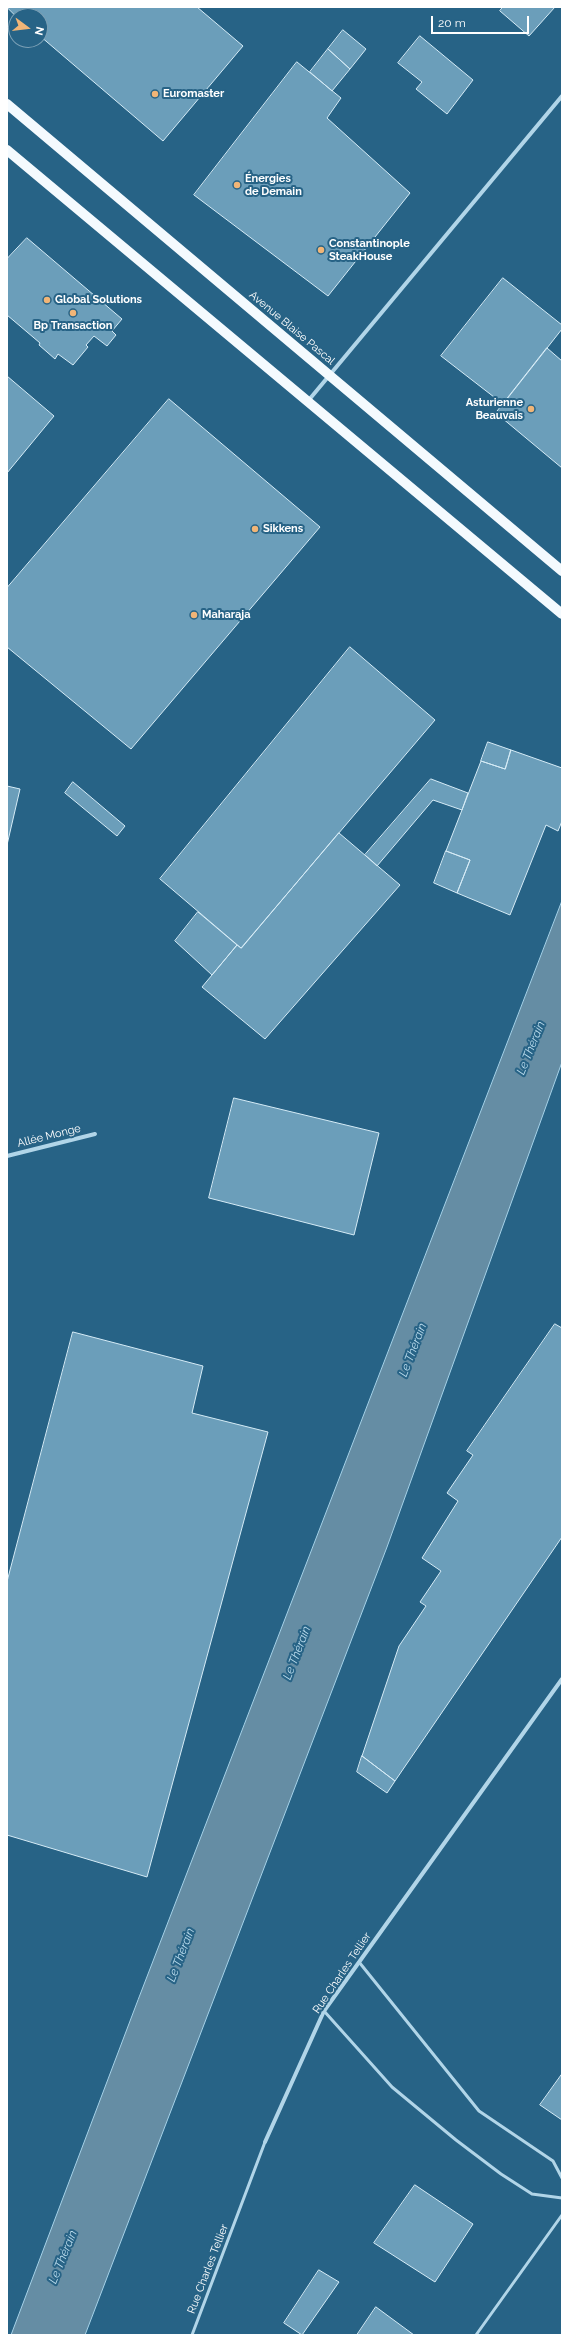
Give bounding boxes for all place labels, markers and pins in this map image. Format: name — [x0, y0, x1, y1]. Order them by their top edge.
place label: Euromaster — [163, 87, 224, 101]
marker: Euromaster — [150, 89, 160, 99]
place label: Énergies de Demain — [245, 172, 302, 198]
marker: Énergies de Demain — [232, 180, 242, 190]
place label: Constantinople SteakHouse — [329, 237, 410, 263]
marker: Constantinople SteakHouse — [316, 245, 326, 255]
place label: Global Solutions — [55, 293, 142, 307]
marker: Global Solutions — [42, 295, 52, 305]
marker: Bp Transaction — [68, 308, 78, 318]
place label: Bp Transaction — [34, 319, 112, 333]
place label: Asturienne Beauvais — [466, 396, 523, 422]
marker: Asturienne Beauvais — [526, 404, 536, 414]
place label: Sikkens — [263, 522, 303, 536]
marker: Sikkens — [250, 524, 260, 534]
place label: Maharaja — [202, 608, 250, 622]
marker: Maharaja — [189, 610, 199, 620]

